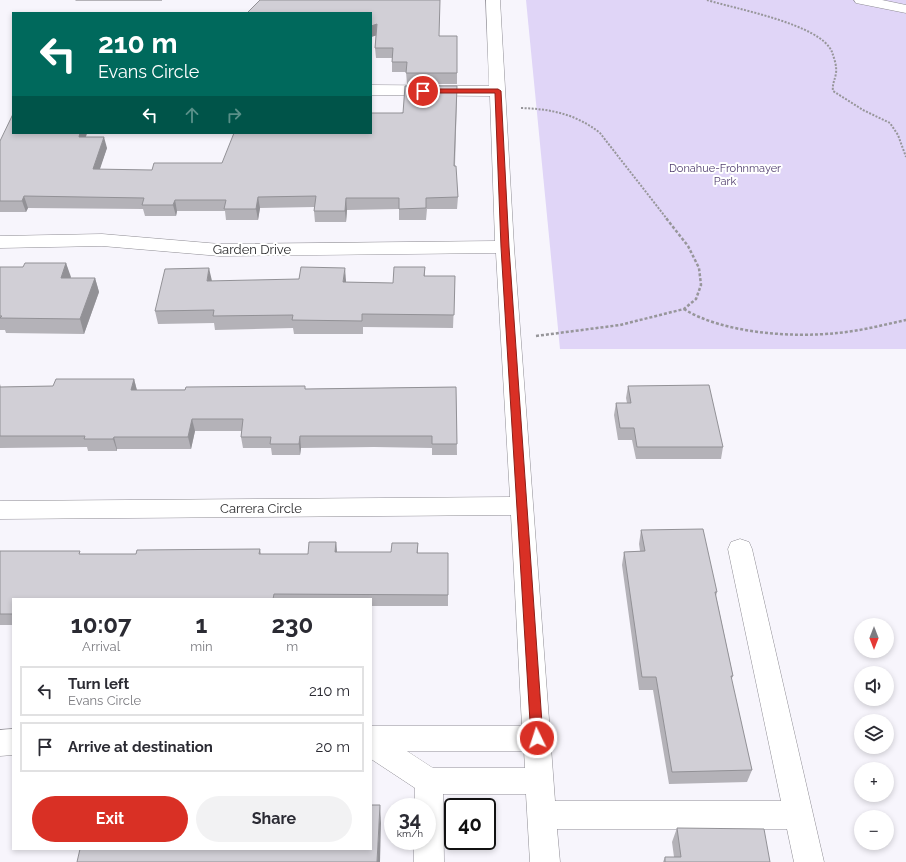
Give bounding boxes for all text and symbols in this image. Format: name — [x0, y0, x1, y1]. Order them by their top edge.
text: 210 m — [98, 27, 178, 60]
icon: left — [32, 28, 84, 80]
text: Evans Circle — [98, 61, 199, 82]
pin — [406, 74, 440, 108]
icon: arrive — [412, 80, 434, 102]
icon: left — [139, 104, 161, 126]
icon: ahead — [181, 104, 203, 126]
icon: right — [223, 104, 245, 126]
park label: Donahue-Frohnmayer Park — [669, 162, 781, 188]
street label: Garden Drive — [213, 242, 292, 257]
street label: Carrera Circle — [220, 501, 302, 516]
text: 10:07 — [71, 610, 132, 639]
text: 1 — [196, 610, 207, 639]
text: 230 — [272, 610, 313, 639]
north arrow — [854, 618, 894, 658]
map controls — [854, 618, 894, 850]
text: Arrival — [82, 639, 120, 654]
text: min — [190, 639, 213, 654]
text: m — [286, 639, 298, 654]
button: sound — [854, 666, 894, 706]
text: Turn left — [68, 675, 129, 693]
icon: left — [34, 680, 56, 702]
text: 210 m — [309, 682, 350, 700]
text: Evans Circle — [68, 693, 141, 708]
button: layers — [854, 714, 894, 754]
position arrow — [516, 717, 558, 759]
icon: arrive — [34, 736, 56, 758]
text: Arrive at destination — [68, 738, 213, 756]
text: 20 m — [315, 738, 350, 756]
button: + — [854, 762, 894, 802]
button: Exit — [32, 796, 188, 842]
button: Share — [196, 796, 352, 842]
speed limit sign: 40 — [444, 798, 496, 850]
text: 34 — [399, 807, 421, 831]
button: − — [854, 810, 894, 850]
text: km/h — [397, 828, 423, 839]

